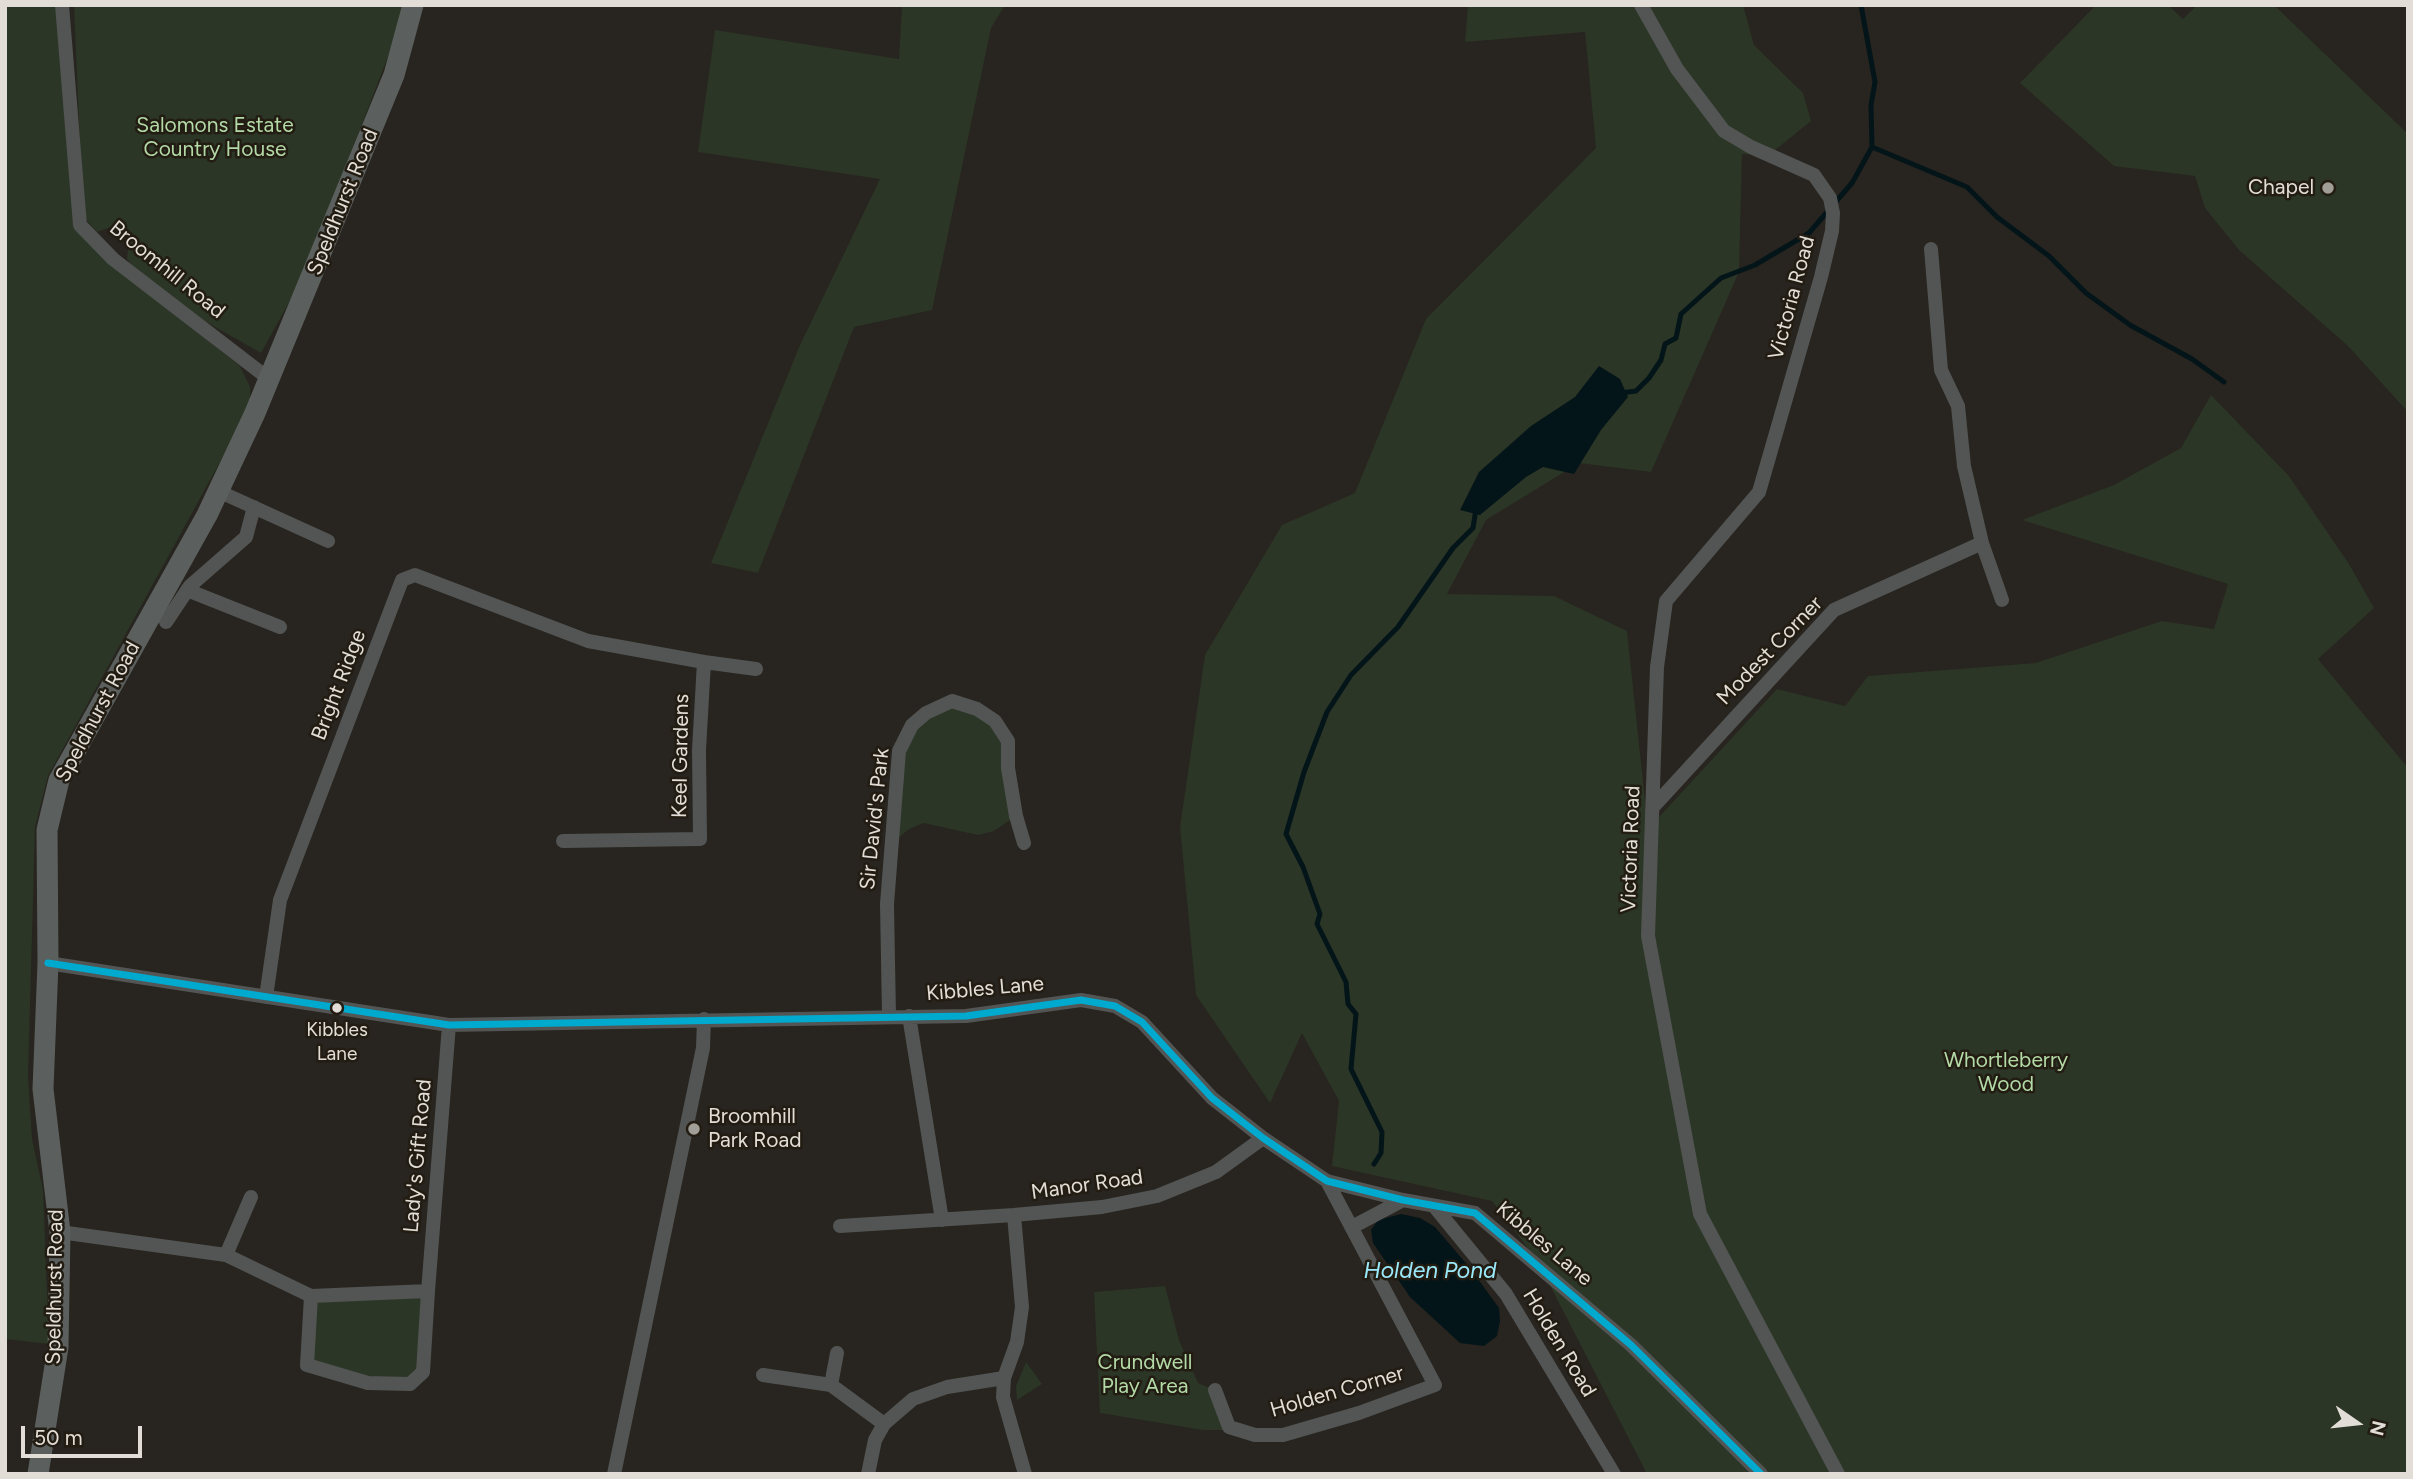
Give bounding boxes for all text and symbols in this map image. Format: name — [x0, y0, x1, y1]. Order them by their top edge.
park label: Salomons Estate Country House — [136, 113, 294, 163]
street label: Speldhurst Road — [302, 125, 384, 279]
place label: Chapel — [2248, 175, 2314, 201]
marker: Chapel — [2320, 180, 2336, 196]
street label: Broomhill Road — [104, 216, 230, 324]
street label: Victoria Road — [1763, 233, 1821, 363]
street label: Modest Corner — [1712, 591, 1828, 711]
street label: Bright Ridge — [306, 626, 372, 744]
street label: Speldhurst Road — [50, 637, 146, 787]
street label: Keel Gardens — [667, 694, 695, 818]
street label: Sir David's Park — [855, 747, 895, 891]
street label: Victoria Road — [1616, 785, 1646, 913]
street label: Kibbles Lane — [925, 971, 1045, 1007]
marker: Kibbles Lane — [330, 1001, 344, 1015]
place label: Kibbles Lane — [306, 1019, 368, 1063]
park label: Whortleberry Wood — [1944, 1048, 2068, 1098]
street label: Lady's Gift Road — [399, 1078, 437, 1234]
place label: Broomhill Park Road — [708, 1104, 801, 1154]
marker: Broomhill Park Road — [686, 1121, 702, 1137]
street label: Manor Road — [1029, 1165, 1145, 1205]
street label: Kibbles Lane — [1491, 1196, 1597, 1292]
street label: Speldhurst Road — [41, 1209, 69, 1365]
water label: Holden Pond — [1363, 1257, 1497, 1285]
street label: Holden Road — [1517, 1284, 1601, 1402]
park label: Crundwell Play Area — [1098, 1350, 1192, 1400]
street label: Holden Corner — [1267, 1361, 1407, 1423]
north arrow — [2322, 1388, 2392, 1458]
scale bar — [24, 1412, 145, 1456]
text: N — [2365, 1418, 2391, 1438]
text: 50 m — [34, 1425, 83, 1450]

